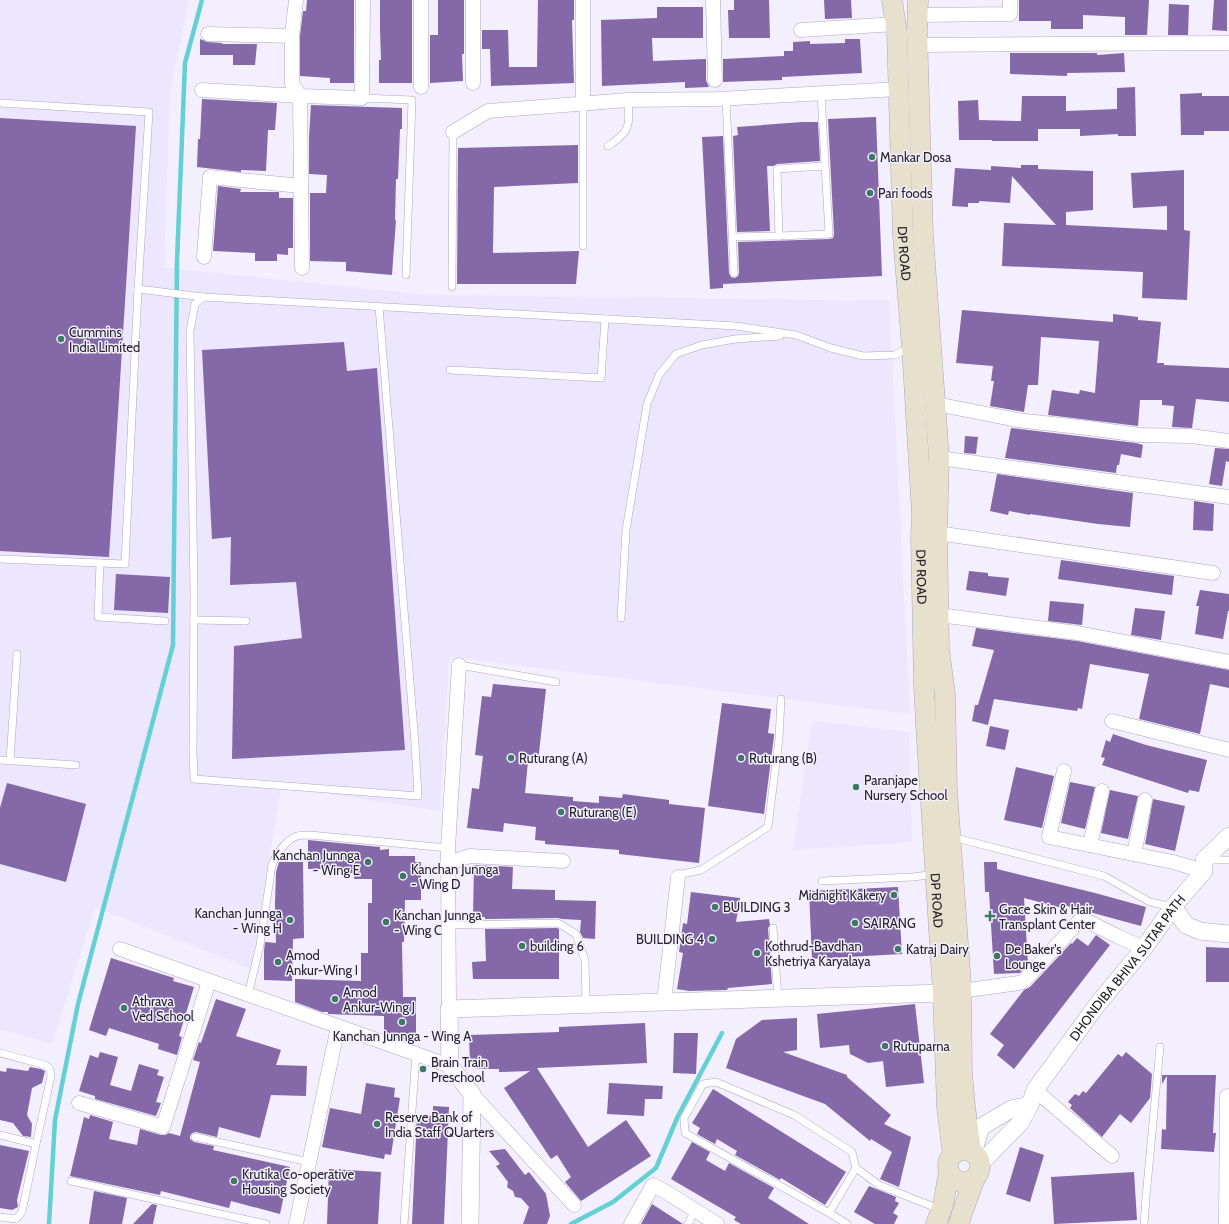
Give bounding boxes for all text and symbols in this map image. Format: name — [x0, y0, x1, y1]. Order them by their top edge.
place label: Mankar Dosa — [880, 149, 952, 165]
marker: Mankar Dosa — [867, 152, 877, 162]
place label: Pari foods — [878, 185, 933, 201]
marker: Pari foods — [865, 188, 875, 198]
street label: DP ROAD — [895, 226, 915, 282]
place label: Cummins India Limited — [69, 324, 140, 355]
marker: Cummins India Limited — [56, 334, 66, 344]
street label: DP ROAD — [913, 549, 930, 605]
place label: Ruturang (A) — [519, 750, 588, 766]
place label: Ruturang (B) — [749, 750, 817, 766]
marker: Ruturang (A) — [506, 753, 516, 763]
marker: Ruturang (B) — [736, 753, 746, 763]
place label: Paranjape Nursery School — [864, 772, 947, 803]
marker: Paranjape Nursery School — [851, 782, 861, 792]
place label: Ruturang (E) — [569, 804, 637, 820]
marker: Ruturang (E) — [556, 807, 566, 817]
place label: Kanchan Junnga - Wing E — [273, 847, 361, 878]
marker: Kanchan Junnga - Wing E — [363, 857, 373, 867]
place label: Kanchan Junnga - Wing D — [411, 861, 499, 892]
marker: Kanchan Junnga - Wing D — [398, 871, 408, 881]
street label: DP ROAD — [927, 872, 947, 928]
place label: Midnight Kakery — [798, 887, 886, 903]
marker: Midnight Kakery — [889, 890, 899, 900]
street label: DHONDIBA BHIVA SUTAR PATH — [1066, 891, 1188, 1044]
place label: BUILDING 3 — [723, 899, 791, 915]
place label: Grace Skin & Hair Transplant Center — [999, 901, 1096, 932]
marker: BUILDING 3 — [710, 902, 720, 912]
place label: Kanchan Junnga - Wing H — [195, 905, 283, 936]
place label: Kanchan Junnga - Wing C — [394, 907, 482, 938]
marker: Grace Skin & Hair Transplant Center — [984, 910, 996, 922]
marker: Kanchan Junnga - Wing H — [285, 915, 295, 925]
place label: SAIRANG — [863, 915, 916, 931]
marker: Kanchan Junnga - Wing C — [381, 917, 391, 927]
marker: SAIRANG — [850, 918, 860, 928]
place label: BUILDING 4 — [636, 931, 704, 947]
marker: BUILDING 4 — [707, 934, 717, 944]
place label: building 6 — [530, 938, 584, 954]
place label: Kothrud-Bavdhan Kshetriya Karyalaya — [765, 938, 871, 969]
marker: building 6 — [517, 941, 527, 951]
place label: Katraj Dairy — [906, 941, 969, 958]
place label: De Baker's Lounge — [1005, 941, 1062, 972]
marker: Katraj Dairy — [893, 944, 903, 954]
place label: Amod Ankur-Wing I — [286, 947, 358, 978]
marker: Kothrud-Bavdhan Kshetriya Karyalaya — [752, 948, 762, 958]
marker: De Baker's Lounge — [992, 951, 1002, 961]
marker: Amod Ankur-Wing I — [273, 957, 283, 967]
place label: Amod Ankur-Wing J — [343, 984, 415, 1015]
place label: Athrava Ved School — [132, 993, 194, 1024]
marker: Amod Ankur-Wing J — [330, 994, 340, 1004]
marker: Athrava Ved School — [119, 1003, 129, 1013]
marker: Kanchan Junnga - Wing A — [397, 1017, 407, 1027]
place label: Kanchan Junnga - Wing A — [333, 1028, 471, 1044]
place label: Rutuparna — [893, 1038, 951, 1054]
marker: Rutuparna — [880, 1041, 890, 1051]
place label: Brain Train Preschool — [431, 1054, 488, 1085]
marker: Brain Train Preschool — [418, 1064, 428, 1074]
place label: Reserve Bank of India Staff QUarters — [385, 1109, 495, 1140]
marker: Reserve Bank of India Staff QUarters — [372, 1119, 382, 1129]
place label: Krutika Co-operative Housing Society — [242, 1166, 354, 1197]
marker: Krutika Co-operative Housing Society — [229, 1176, 239, 1186]

